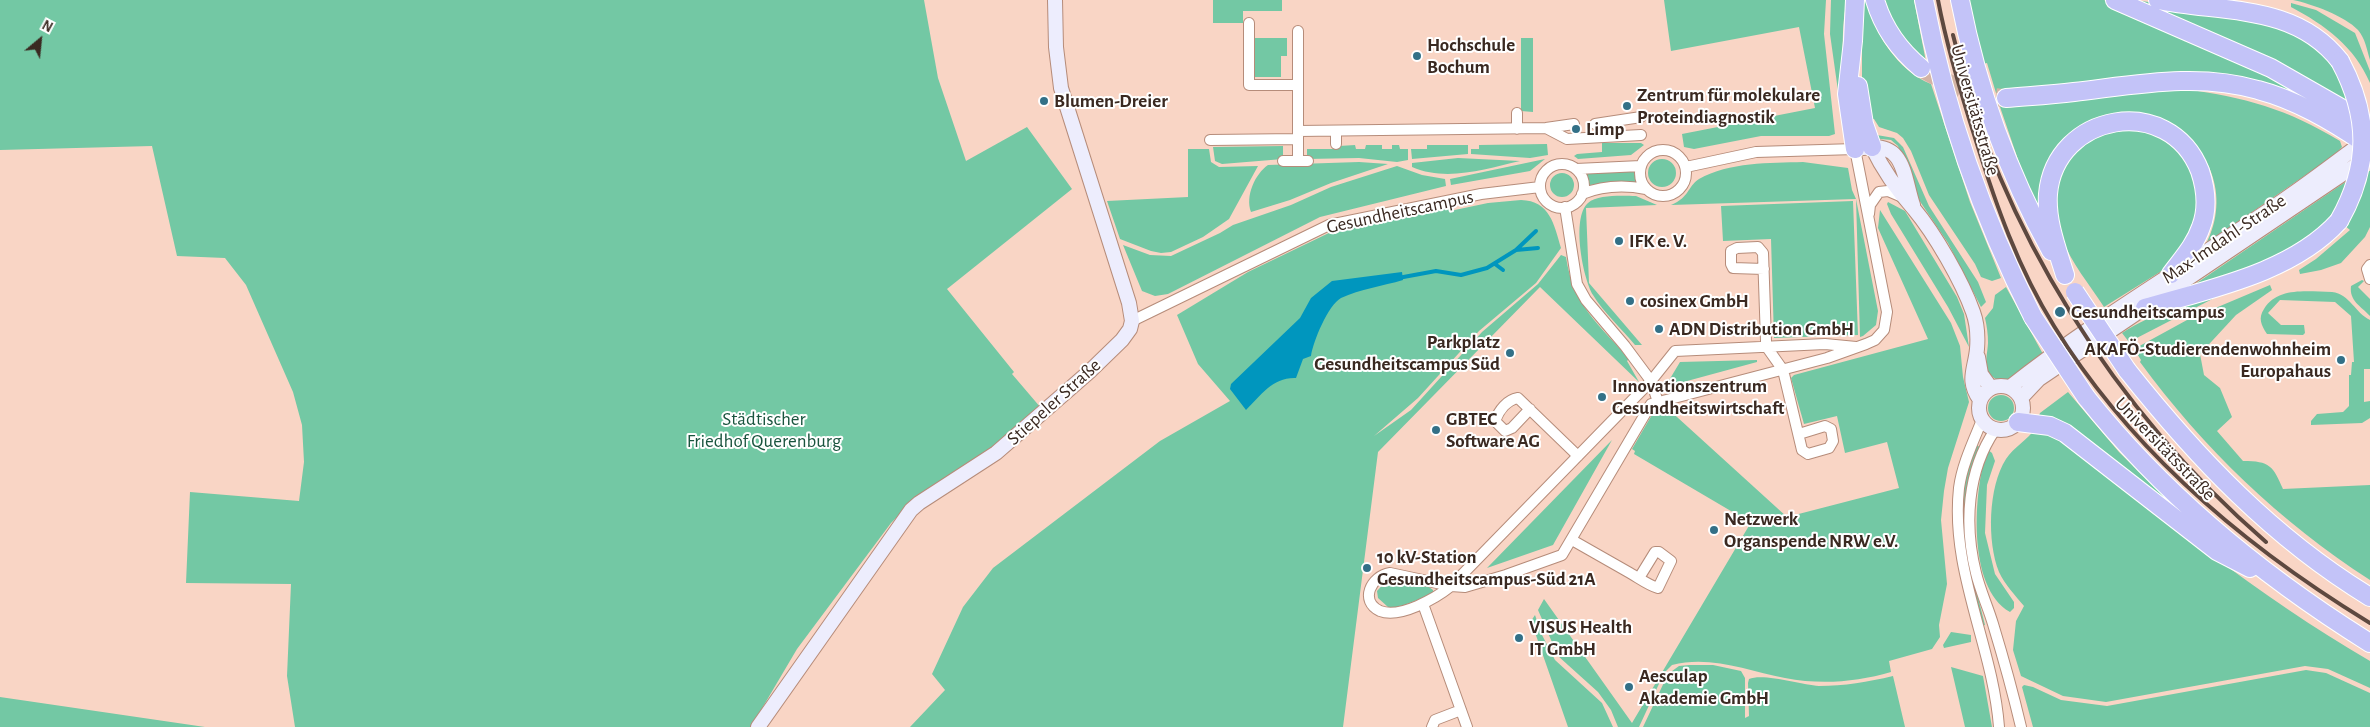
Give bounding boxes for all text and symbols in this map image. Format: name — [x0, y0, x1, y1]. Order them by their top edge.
north arrow — [15, 15, 65, 65]
text: N — [39, 18, 55, 35]
place label: Hochschule Bochum — [1427, 34, 1515, 78]
street label: Universitätsstraße — [1945, 42, 2005, 178]
marker: Hochschule Bochum — [1411, 50, 1423, 62]
place label: Zentrum für molekulare Proteindiagnostik — [1637, 84, 1820, 128]
place label: Blumen-Dreier — [1054, 90, 1168, 112]
marker: Blumen-Dreier — [1038, 95, 1050, 107]
marker: Zentrum für molekulare Proteindiagnostik — [1621, 100, 1633, 112]
place label: Limp — [1586, 118, 1624, 140]
marker: Limp — [1570, 123, 1582, 135]
street label: Gesundheitscampus — [1324, 185, 1476, 239]
street label: Max-Imdahl-Straße — [2158, 189, 2290, 289]
place label: IFK e. V. — [1629, 230, 1687, 252]
marker: IFK e. V. — [1613, 235, 1625, 247]
place label: cosinex GmbH — [1640, 290, 1749, 312]
marker: cosinex GmbH — [1624, 295, 1636, 307]
place label: Gesundheitscampus — [2071, 301, 2224, 323]
marker: Gesundheitscampus — [2053, 305, 2067, 319]
place label: ADN Distribution GmbH — [1669, 318, 1854, 340]
marker: ADN Distribution GmbH — [1653, 323, 1665, 335]
place label: Parkplatz Gesundheitscampus Süd — [1314, 331, 1500, 375]
place label: AKAFÖ-Studierendenwohnheim Europahaus — [2084, 338, 2331, 382]
marker: Parkplatz Gesundheitscampus Süd — [1504, 347, 1516, 359]
street label: Stiepeler Straße — [1002, 354, 1106, 450]
marker: AKAFÖ-Studierendenwohnheim Europahaus — [2335, 354, 2347, 366]
place label: Innovationszentrum Gesundheitswirtschaft — [1612, 375, 1785, 419]
marker: Innovationszentrum Gesundheitswirtschaft — [1596, 391, 1608, 403]
street label: Universitätsstraße — [2110, 392, 2220, 506]
park label: Städtischer Friedhof Querenburg — [687, 408, 841, 452]
place label: GBTEC Software AG — [1446, 408, 1540, 452]
marker: GBTEC Software AG — [1430, 424, 1442, 436]
place label: Netzwerk Organspende NRW e.V. — [1724, 508, 1898, 552]
marker: Netzwerk Organspende NRW e.V. — [1708, 524, 1720, 536]
place label: 10 kV-Station Gesundheitscampus-Süd 21A — [1377, 546, 1596, 590]
marker: 10 kV-Station Gesundheitscampus-Süd 21A — [1361, 562, 1373, 574]
place label: VISUS Health IT GmbH — [1529, 616, 1632, 660]
marker: VISUS Health IT GmbH — [1513, 632, 1525, 644]
place label: Aesculap Akademie GmbH — [1639, 665, 1769, 709]
marker: Aesculap Akademie GmbH — [1623, 681, 1635, 693]

